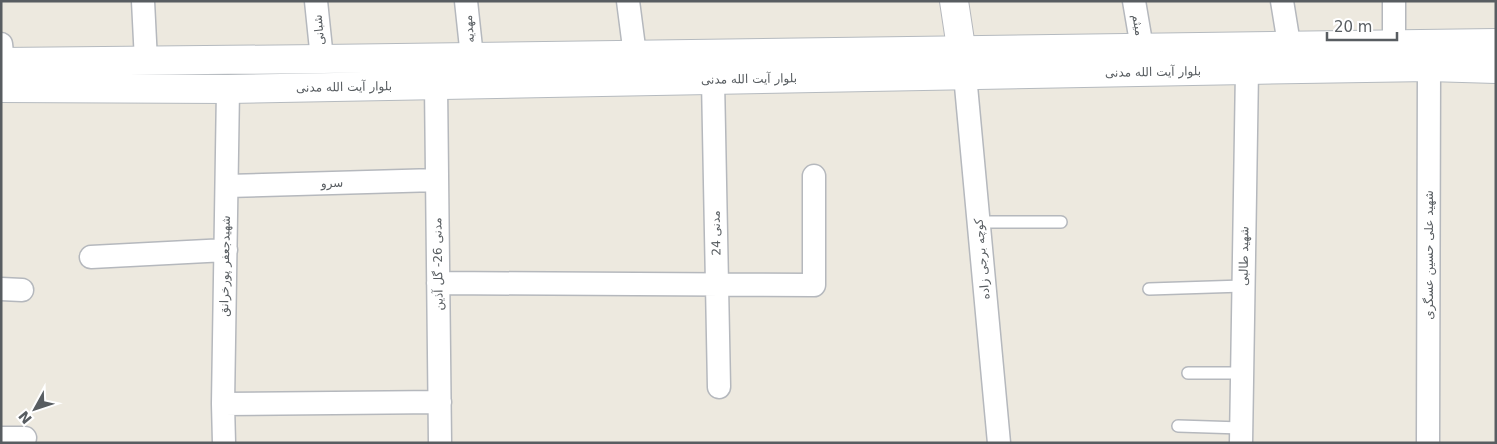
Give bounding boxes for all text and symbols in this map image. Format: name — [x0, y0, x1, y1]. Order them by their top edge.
scale bar — [1327, 10, 1397, 42]
street label: میثم — [1129, 13, 1147, 37]
street label: شبانی — [310, 14, 328, 46]
street label: مهدیه — [461, 14, 477, 44]
text: 20 m — [1334, 18, 1372, 36]
street label: بلوار آیت الله مدنی — [1105, 63, 1201, 81]
street label: بلوار آیت الله مدنی — [701, 70, 797, 88]
street label: بلوار آیت الله مدنی — [296, 78, 392, 96]
street label: سرو — [320, 176, 344, 191]
street label: شهید علی حسین عسگری — [1422, 190, 1437, 320]
street label: مدنی 24 — [709, 210, 723, 256]
street label: شهیدجعفر پورخرانق — [217, 215, 234, 317]
street label: مدنی 26- گل آذین — [429, 217, 447, 311]
street label: کوچه برجى زاده — [971, 217, 994, 300]
street label: شهید طالبی — [1236, 226, 1252, 286]
north arrow — [10, 384, 60, 434]
text: N — [15, 408, 35, 427]

